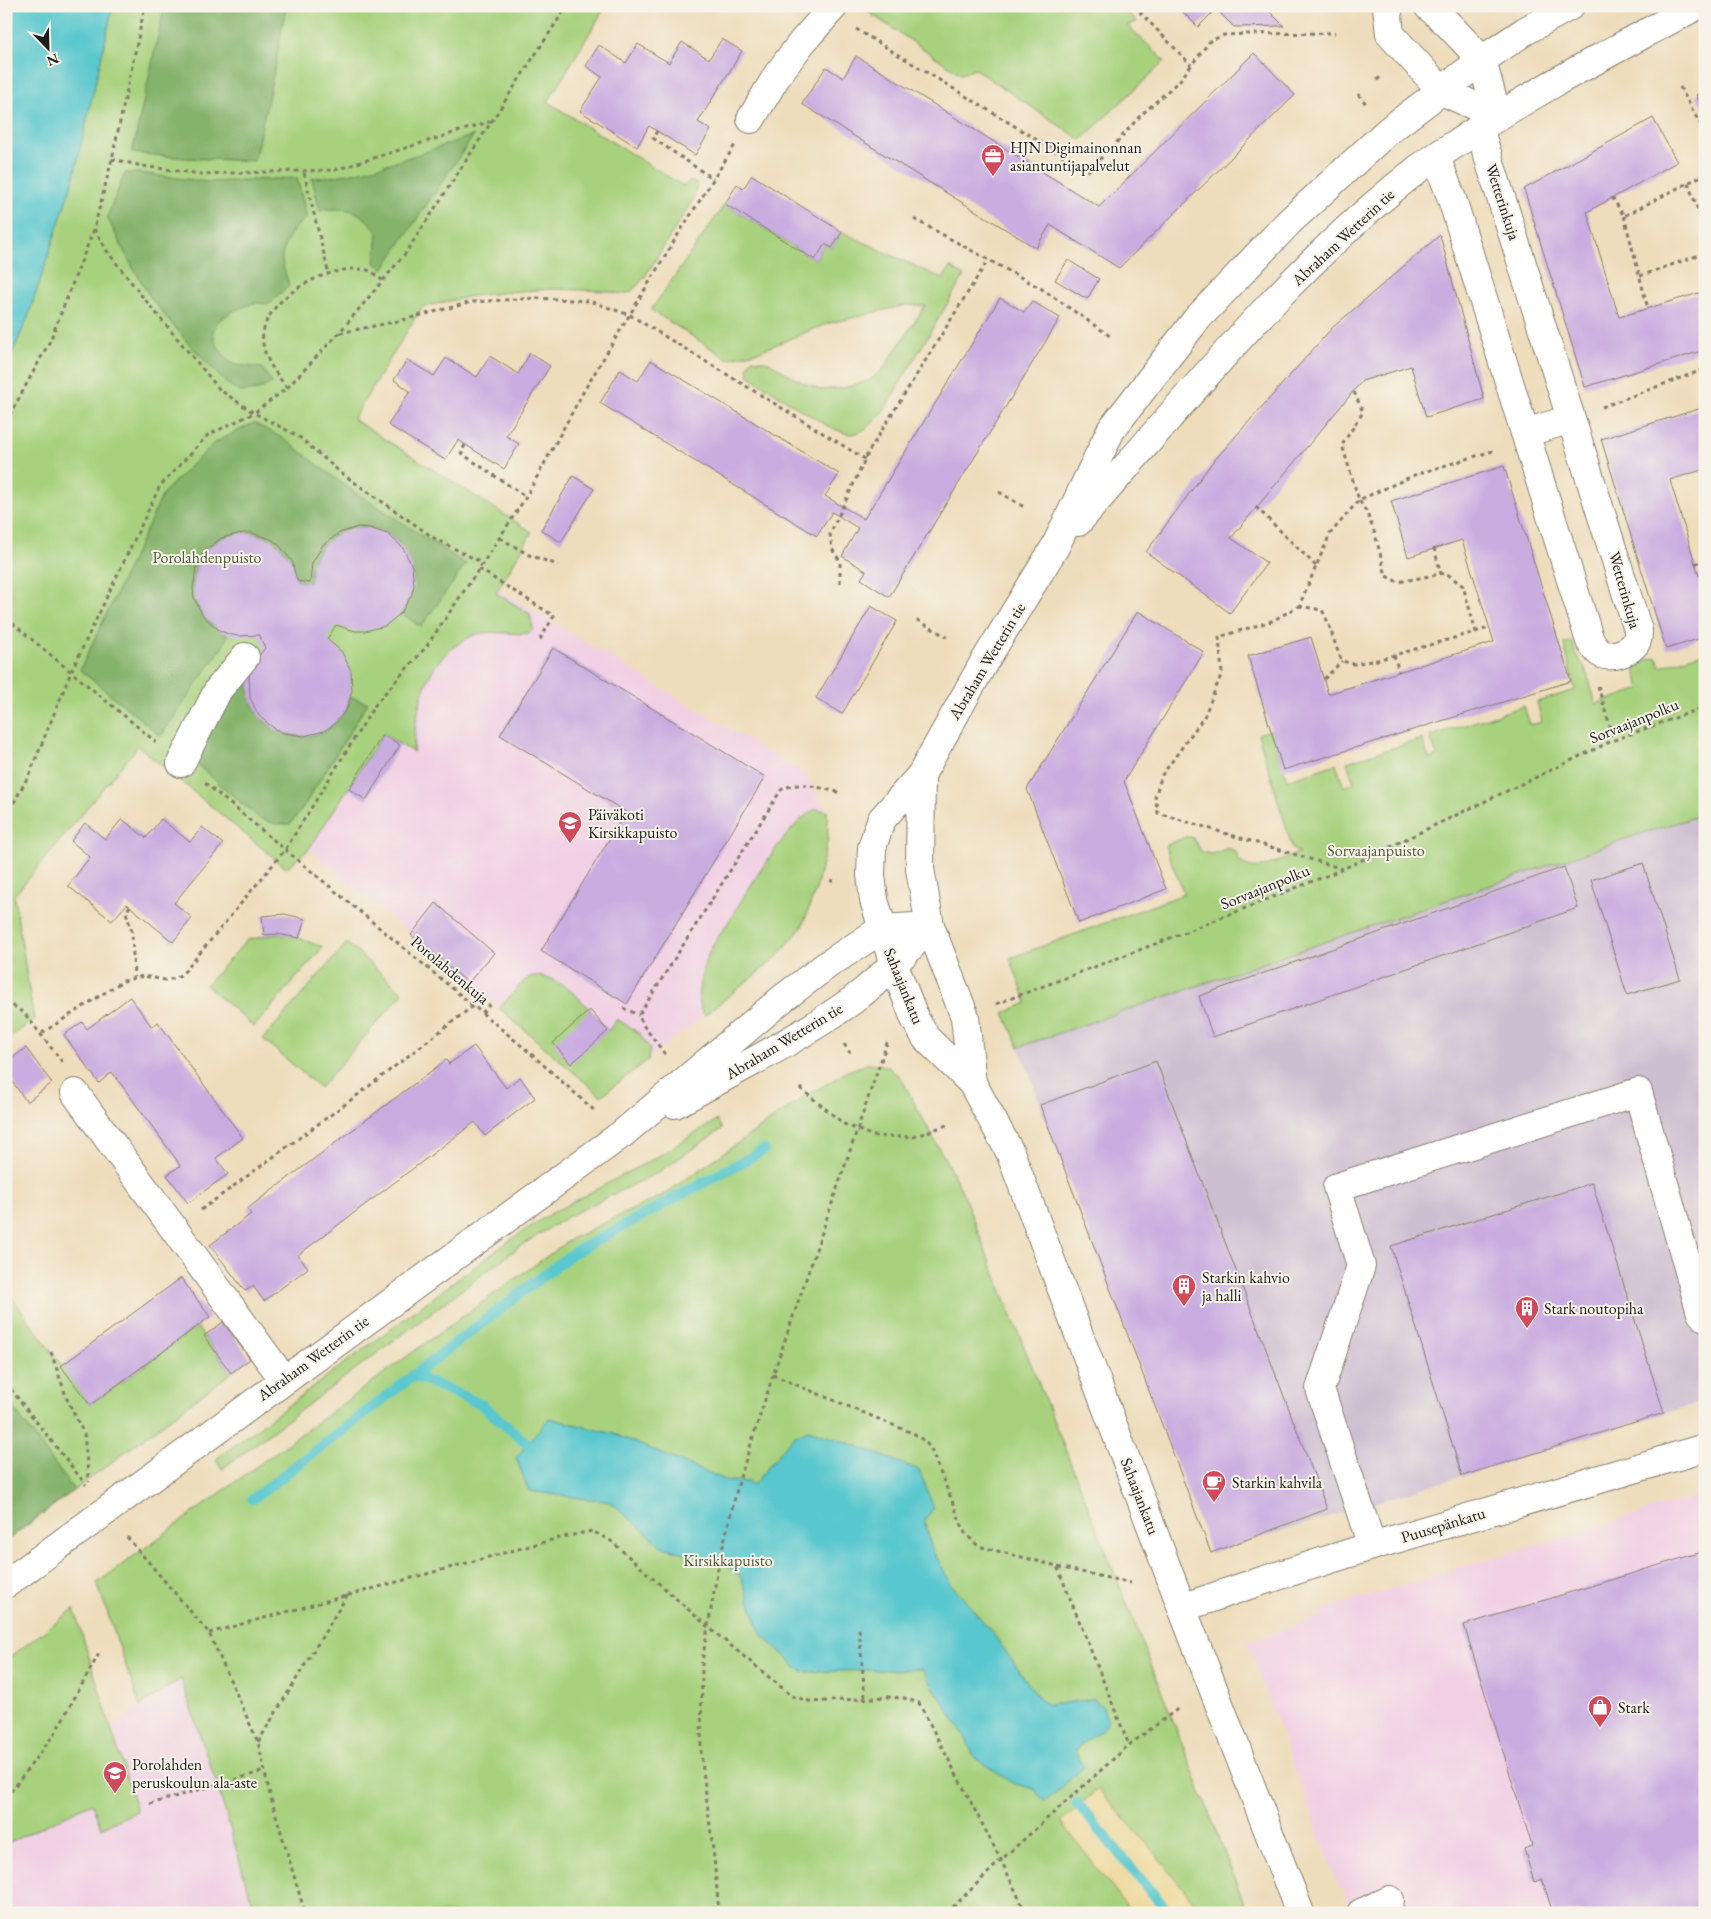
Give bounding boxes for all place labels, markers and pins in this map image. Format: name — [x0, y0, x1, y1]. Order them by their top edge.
place label: HJN Digimainonnan asiantuntijapalvelut — [1010, 137, 1143, 176]
office icon: HJN Digimainonnan asiantuntijapalvelut — [980, 143, 1006, 177]
place label: Päiväkoti Kirsikkapuisto — [588, 804, 677, 843]
school or university icon: Päiväkoti Kirsikkapuisto — [557, 810, 583, 844]
place label: Starkin kahvio ja halli — [1201, 1267, 1290, 1306]
building icon: Starkin kahvio ja halli — [1171, 1273, 1197, 1307]
building icon: Stark noutopiha — [1514, 1295, 1540, 1329]
place label: Stark noutopiha — [1544, 1298, 1644, 1319]
cafe icon: Starkin kahvila — [1201, 1469, 1227, 1503]
place label: Starkin kahvila — [1232, 1472, 1323, 1493]
shop icon: Stark — [1587, 1694, 1613, 1728]
place label: Stark — [1618, 1697, 1650, 1718]
place label: Porolahden peruskoulun ala-aste — [132, 1754, 257, 1793]
school or university icon: Porolahden peruskoulun ala-aste — [102, 1760, 128, 1794]

